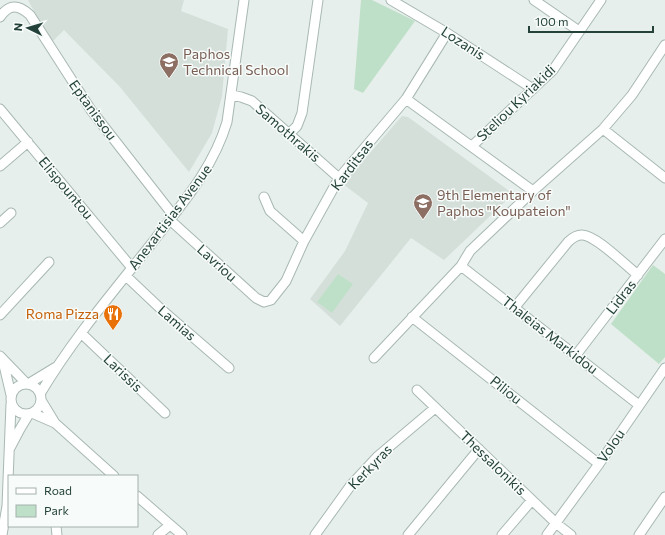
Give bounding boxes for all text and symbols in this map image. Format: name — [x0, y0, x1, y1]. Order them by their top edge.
north arrow — [8, 8, 48, 48]
scale bar — [529, 8, 653, 34]
text: 100 m — [535, 14, 569, 28]
text: N — [11, 22, 24, 32]
street label: Lozanis — [438, 22, 488, 63]
place label: Paphos Technical School — [183, 45, 289, 78]
school or university icon: Paphos Technical School — [158, 51, 180, 79]
street label: Steliou Kyriakidi — [473, 61, 558, 144]
street label: Eptanissou — [66, 76, 121, 143]
street label: Samothrakis — [253, 100, 324, 165]
street label: Karditsas — [327, 136, 376, 194]
street label: Elispountou — [35, 153, 97, 222]
street label: Anexartisias Avenue — [124, 161, 215, 273]
place label: 9th Elementary of Paphos "Koupateion" — [437, 186, 571, 219]
school or university icon: 9th Elementary of Paphos "Koupateion" — [412, 192, 434, 220]
street label: Lavriou — [194, 240, 241, 285]
street label: Lidras — [602, 276, 639, 317]
street label: Thaleias Markidou — [499, 292, 602, 377]
street label: Lamias — [155, 301, 200, 344]
restaurant icon: Roma Pizza — [102, 303, 124, 331]
place label: Roma Pizza — [26, 305, 99, 322]
street label: Larissis — [100, 350, 146, 395]
street label: Piliou — [487, 372, 526, 407]
street label: Volou — [593, 426, 628, 466]
street label: Thessalonikis — [457, 427, 530, 498]
street label: Kerkyras — [344, 441, 395, 493]
legend — [8, 475, 138, 527]
text: Road — [44, 483, 72, 497]
text: Park — [44, 503, 70, 517]

